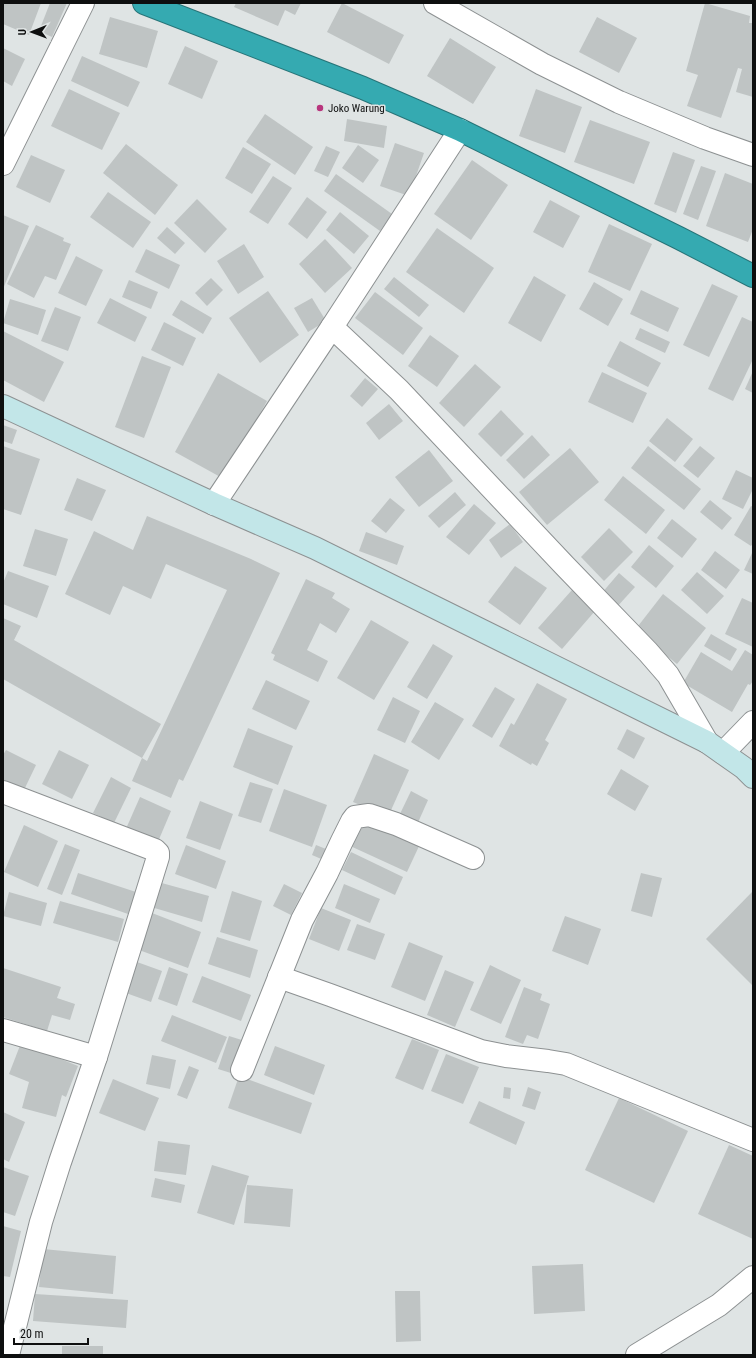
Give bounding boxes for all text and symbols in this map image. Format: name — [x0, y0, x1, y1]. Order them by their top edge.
north arrow — [12, 12, 52, 52]
text: U — [16, 29, 29, 35]
place label: Joko Warung — [328, 102, 385, 115]
marker: Joko Warung — [315, 103, 325, 113]
scale bar — [14, 1320, 88, 1346]
text: 20 m — [20, 1327, 44, 1341]

